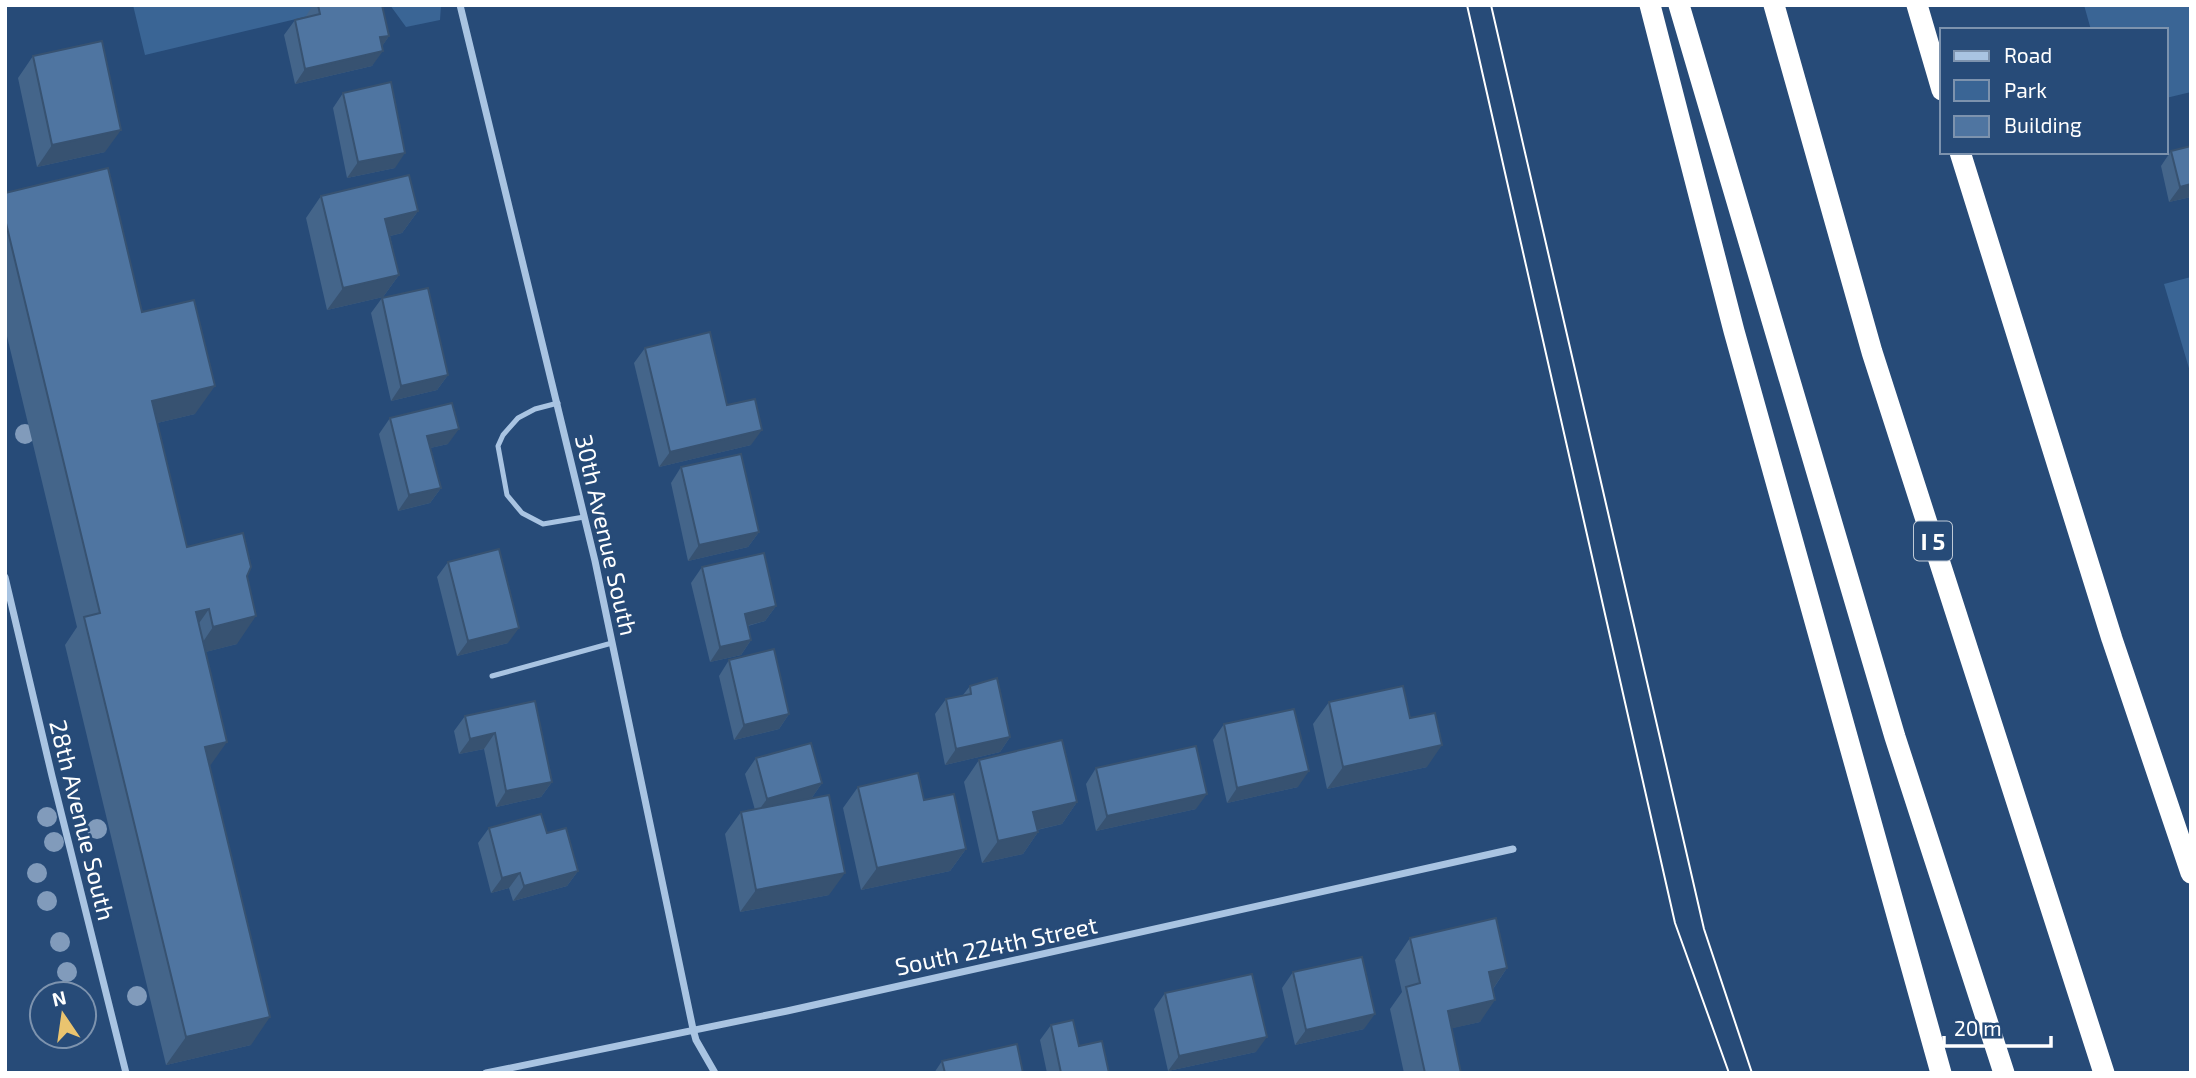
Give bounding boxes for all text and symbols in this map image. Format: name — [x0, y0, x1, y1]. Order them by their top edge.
legend — [1940, 28, 2168, 154]
text: Road — [2004, 42, 2052, 67]
text: Park — [2004, 77, 2047, 102]
text: Building — [2004, 112, 2082, 137]
street label: 30th Avenue South — [570, 432, 644, 638]
road number: I 5 — [1914, 522, 1952, 561]
street label: 28th Avenue South — [44, 717, 122, 923]
street label: South 224th Street — [892, 909, 1100, 981]
north arrow — [28, 980, 98, 1050]
text: N — [50, 985, 68, 1011]
scale bar — [1944, 1004, 2051, 1048]
text: 20 m — [1954, 1015, 2002, 1040]

